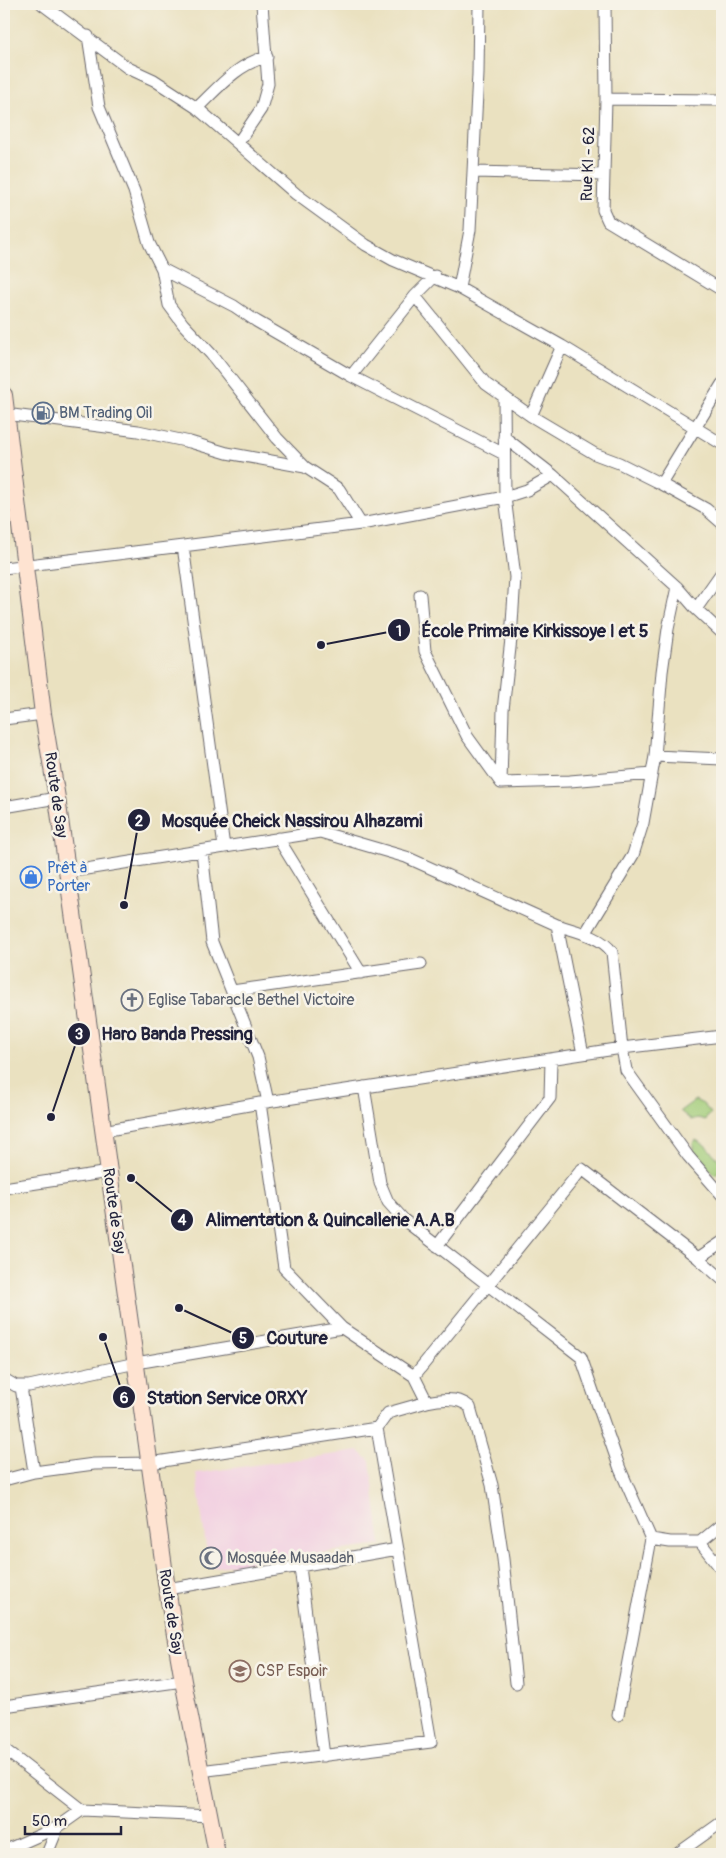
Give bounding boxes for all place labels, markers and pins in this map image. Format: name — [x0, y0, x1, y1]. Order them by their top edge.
fuel station icon: BM Trading Oil — [31, 401, 55, 425]
place label: BM Trading Oil — [59, 403, 153, 423]
callout: École Primaire Kirkissoye I et 5 — [387, 614, 659, 647]
callout: Mosquée Cheick Nassirou Alhazami — [126, 804, 432, 837]
place label: Prêt à Porter — [47, 858, 90, 896]
shop icon: Prêt à Porter — [19, 865, 43, 889]
church icon: Eglise Tabaracle Bethel Victoire — [120, 988, 144, 1012]
place label: Eglise Tabaracle Bethel Victoire — [148, 990, 355, 1010]
callout: Haro Banda Pressing — [67, 1017, 263, 1050]
callout: Alimentation & Quincallerie A.A.B — [170, 1203, 464, 1236]
callout: Couture — [231, 1321, 337, 1354]
callout: Station Service ORXY — [111, 1381, 317, 1414]
mosque icon: Mosquée Musaadah — [199, 1546, 223, 1570]
place label: Mosquée Musaadah — [227, 1548, 354, 1568]
school or university icon: CSP Espoir — [228, 1659, 252, 1683]
place label: CSP Espoir — [256, 1661, 328, 1681]

